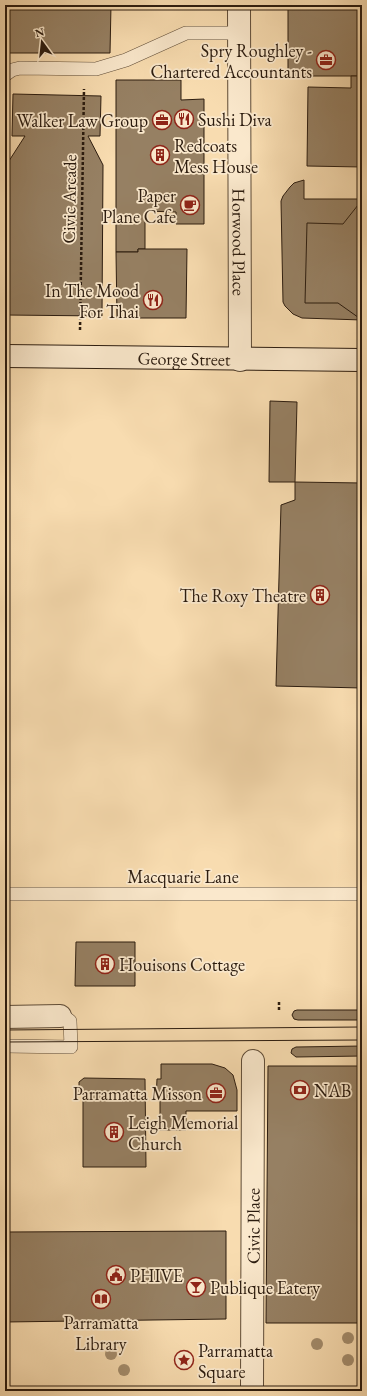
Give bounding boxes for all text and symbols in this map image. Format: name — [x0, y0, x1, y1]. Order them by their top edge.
north arrow — [22, 22, 62, 62]
text: N — [33, 24, 46, 40]
place label: Spry Roughley - Chartered Accountants — [150, 39, 312, 83]
office icon: Spry Roughley - Chartered Accountants — [315, 49, 337, 71]
restaurant icon: Sushi Diva — [173, 108, 195, 130]
place label: Sushi Diva — [198, 108, 273, 131]
place label: Walker Law Group — [17, 109, 148, 132]
office icon: Walker Law Group — [151, 109, 173, 131]
place label: Redcoats Mess House — [174, 134, 258, 178]
building icon: Redcoats Mess House — [149, 144, 171, 166]
street label: Civic Arcade — [57, 154, 81, 244]
place label: Paper Plane Cafe — [102, 184, 176, 228]
street label: Horwood Place — [228, 188, 251, 296]
cafe icon: Paper Plane Cafe — [179, 194, 201, 216]
place label: In The Mood For Thai — [45, 279, 140, 323]
restaurant icon: In The Mood For Thai — [142, 289, 164, 311]
street label: George Street — [137, 346, 231, 370]
place label: The Roxy Theatre — [179, 584, 306, 607]
building icon: The Roxy Theatre — [309, 584, 331, 606]
street label: Macquarie Lane — [127, 865, 239, 888]
building icon: Houisons Cottage — [94, 953, 116, 975]
place label: Houisons Cottage — [119, 953, 245, 976]
bank icon: NAB — [289, 1079, 311, 1101]
place label: NAB — [314, 1079, 351, 1102]
place label: Parramatta Misson — [73, 1082, 202, 1105]
office icon: Parramatta Misson — [205, 1082, 227, 1104]
place label: Leigh Memorial Church — [128, 1111, 238, 1155]
building icon: Leigh Memorial Church — [103, 1121, 125, 1143]
street label: Civic Place — [241, 1188, 264, 1264]
public building icon: PHIVE — [105, 1264, 127, 1286]
place label: PHIVE — [130, 1264, 183, 1287]
bar icon: Publique Eatery — [185, 1276, 207, 1298]
place label: Publique Eatery — [210, 1276, 320, 1299]
library icon: Parramatta Library — [90, 1288, 112, 1310]
place label: Parramatta Library — [63, 1311, 139, 1355]
place label: Parramatta Square — [198, 1339, 274, 1383]
place icon: Parramatta Square — [173, 1349, 195, 1371]

